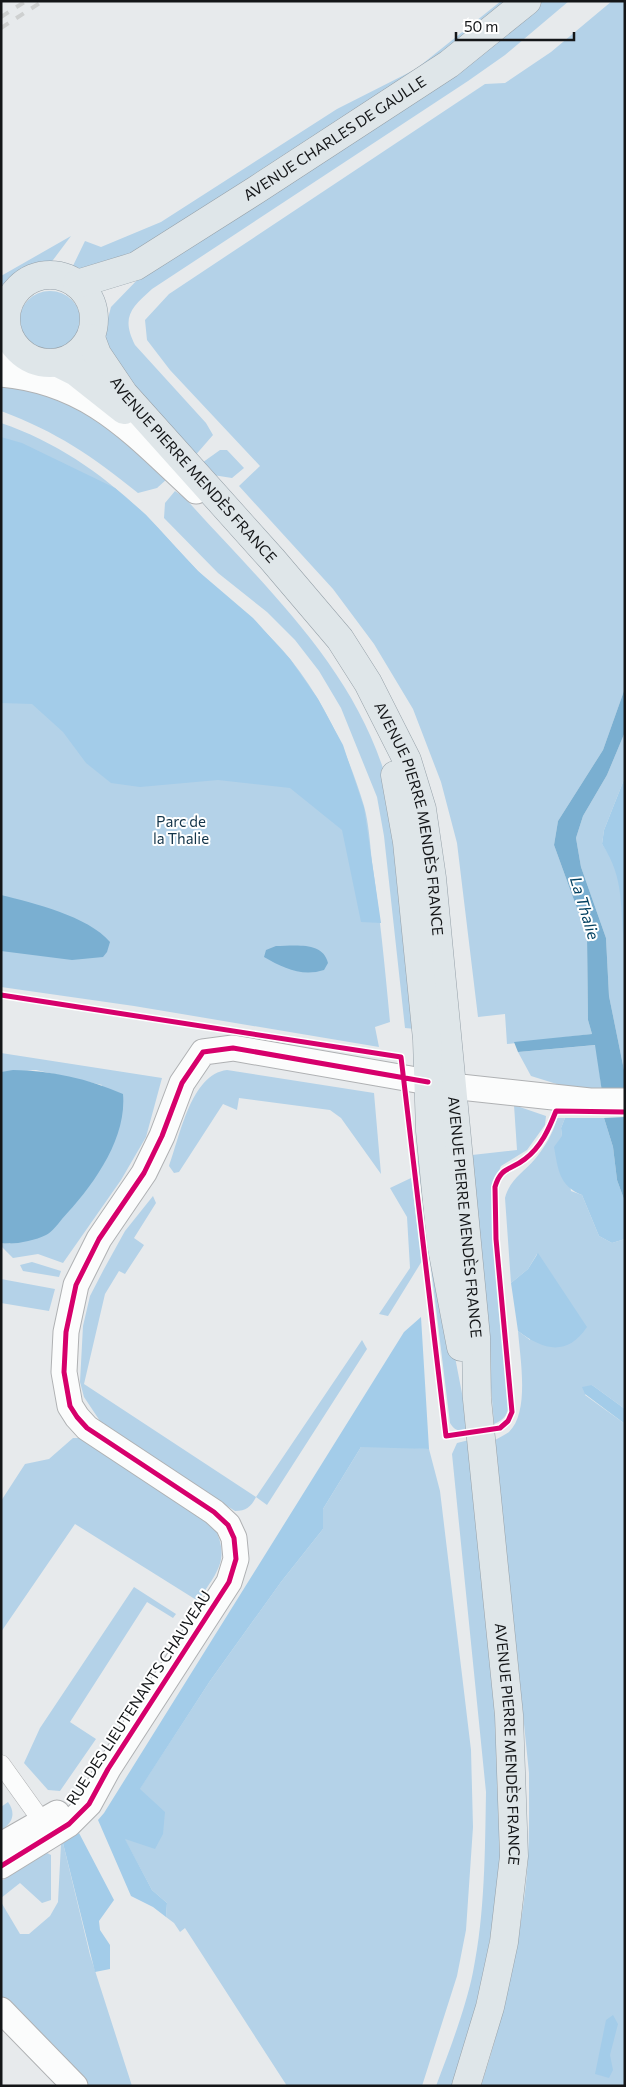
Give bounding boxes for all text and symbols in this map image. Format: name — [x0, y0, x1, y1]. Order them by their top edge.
scale bar — [456, 10, 574, 42]
text: 50 m — [464, 17, 498, 35]
street label: AVENUE CHARLES DE GAULLE — [240, 71, 429, 204]
street label: AVENUE PIERRE MENDÈS FRANCE — [107, 373, 281, 566]
street label: AVENUE PIERRE MENDÈS FRANCE — [371, 699, 447, 937]
park label: Parc de la Thalie — [153, 812, 209, 847]
water label: La Thalie — [567, 874, 604, 942]
street label: AVENUE PIERRE MENDÈS FRANCE — [445, 1095, 486, 1339]
street label: RUE DES LIEUTENANTS CHAUVEAU — [62, 1587, 214, 1808]
street label: AVENUE PIERRE MENDÈS FRANCE — [492, 1622, 524, 1866]

